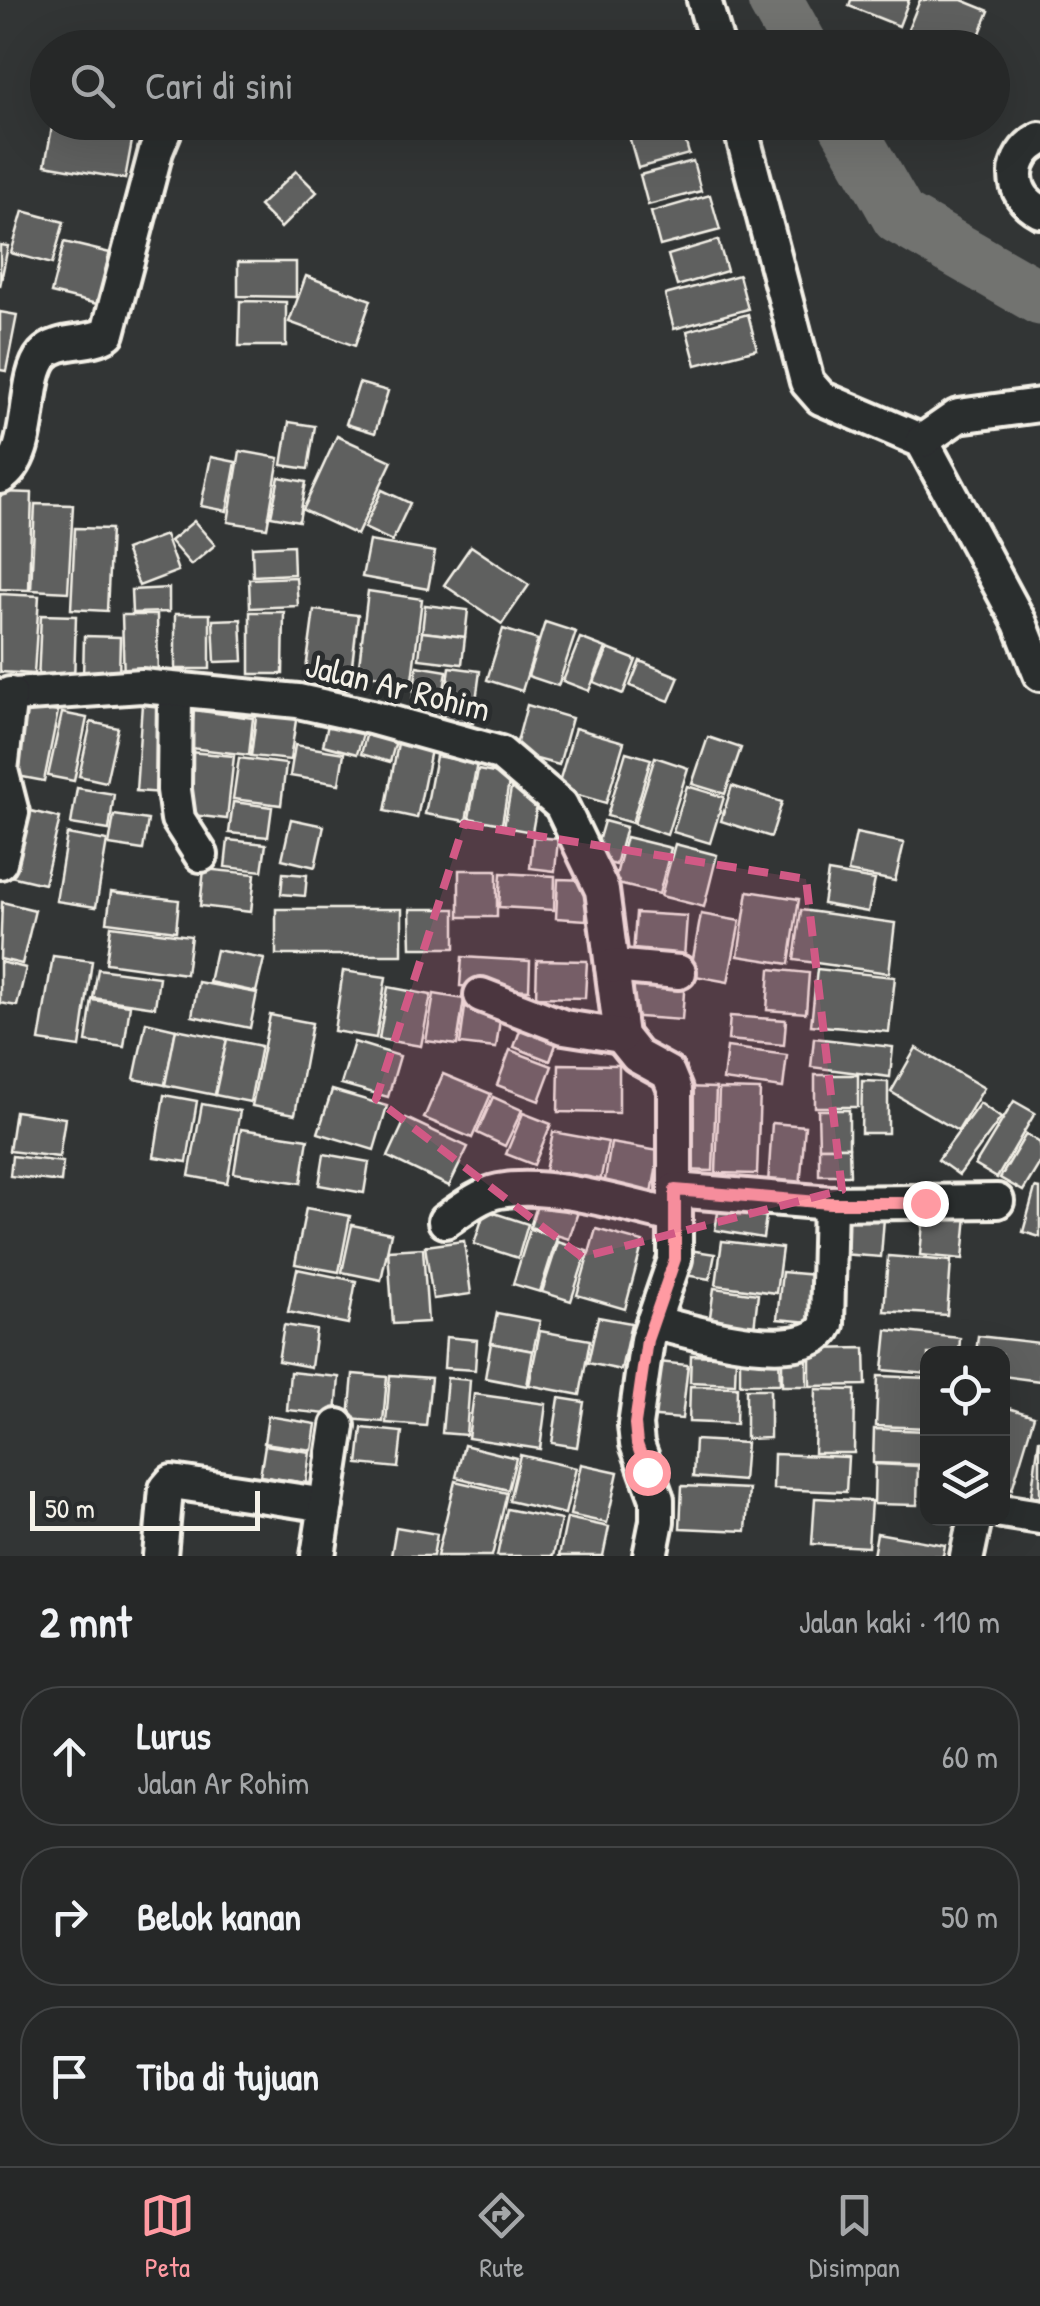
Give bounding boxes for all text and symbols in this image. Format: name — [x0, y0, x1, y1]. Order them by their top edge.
search box — [30, 30, 1010, 140]
icon: search — [65, 58, 120, 113]
text: Cari di sini — [145, 59, 294, 111]
street label: Jalan Ar Rohim — [301, 641, 495, 732]
route end — [903, 1181, 949, 1227]
map controls — [920, 1346, 1010, 1526]
button: locate — [920, 1346, 1010, 1436]
button: layers — [920, 1436, 1010, 1526]
route start — [625, 1450, 671, 1496]
scale bar — [30, 1486, 260, 1530]
text: 50 m — [45, 1489, 95, 1527]
text: 2 mnt — [40, 1593, 131, 1650]
text: Jalan kaki · 110 m — [799, 1600, 1000, 1643]
text: Lurus — [137, 1709, 211, 1761]
icon: ahead — [42, 1729, 97, 1784]
text: 60 m — [942, 1735, 998, 1778]
text: Jalan Ar Rohim — [137, 1761, 309, 1804]
icon: right — [42, 1889, 97, 1944]
text: Belok kanan — [137, 1890, 301, 1942]
text: 50 m — [941, 1895, 998, 1938]
icon: arrive — [42, 2049, 97, 2104]
text: Tiba di tujuan — [137, 2050, 319, 2102]
tab: Peta — [140, 2188, 195, 2286]
tab: Rute — [474, 2188, 529, 2286]
tab: Disimpan — [809, 2188, 900, 2286]

